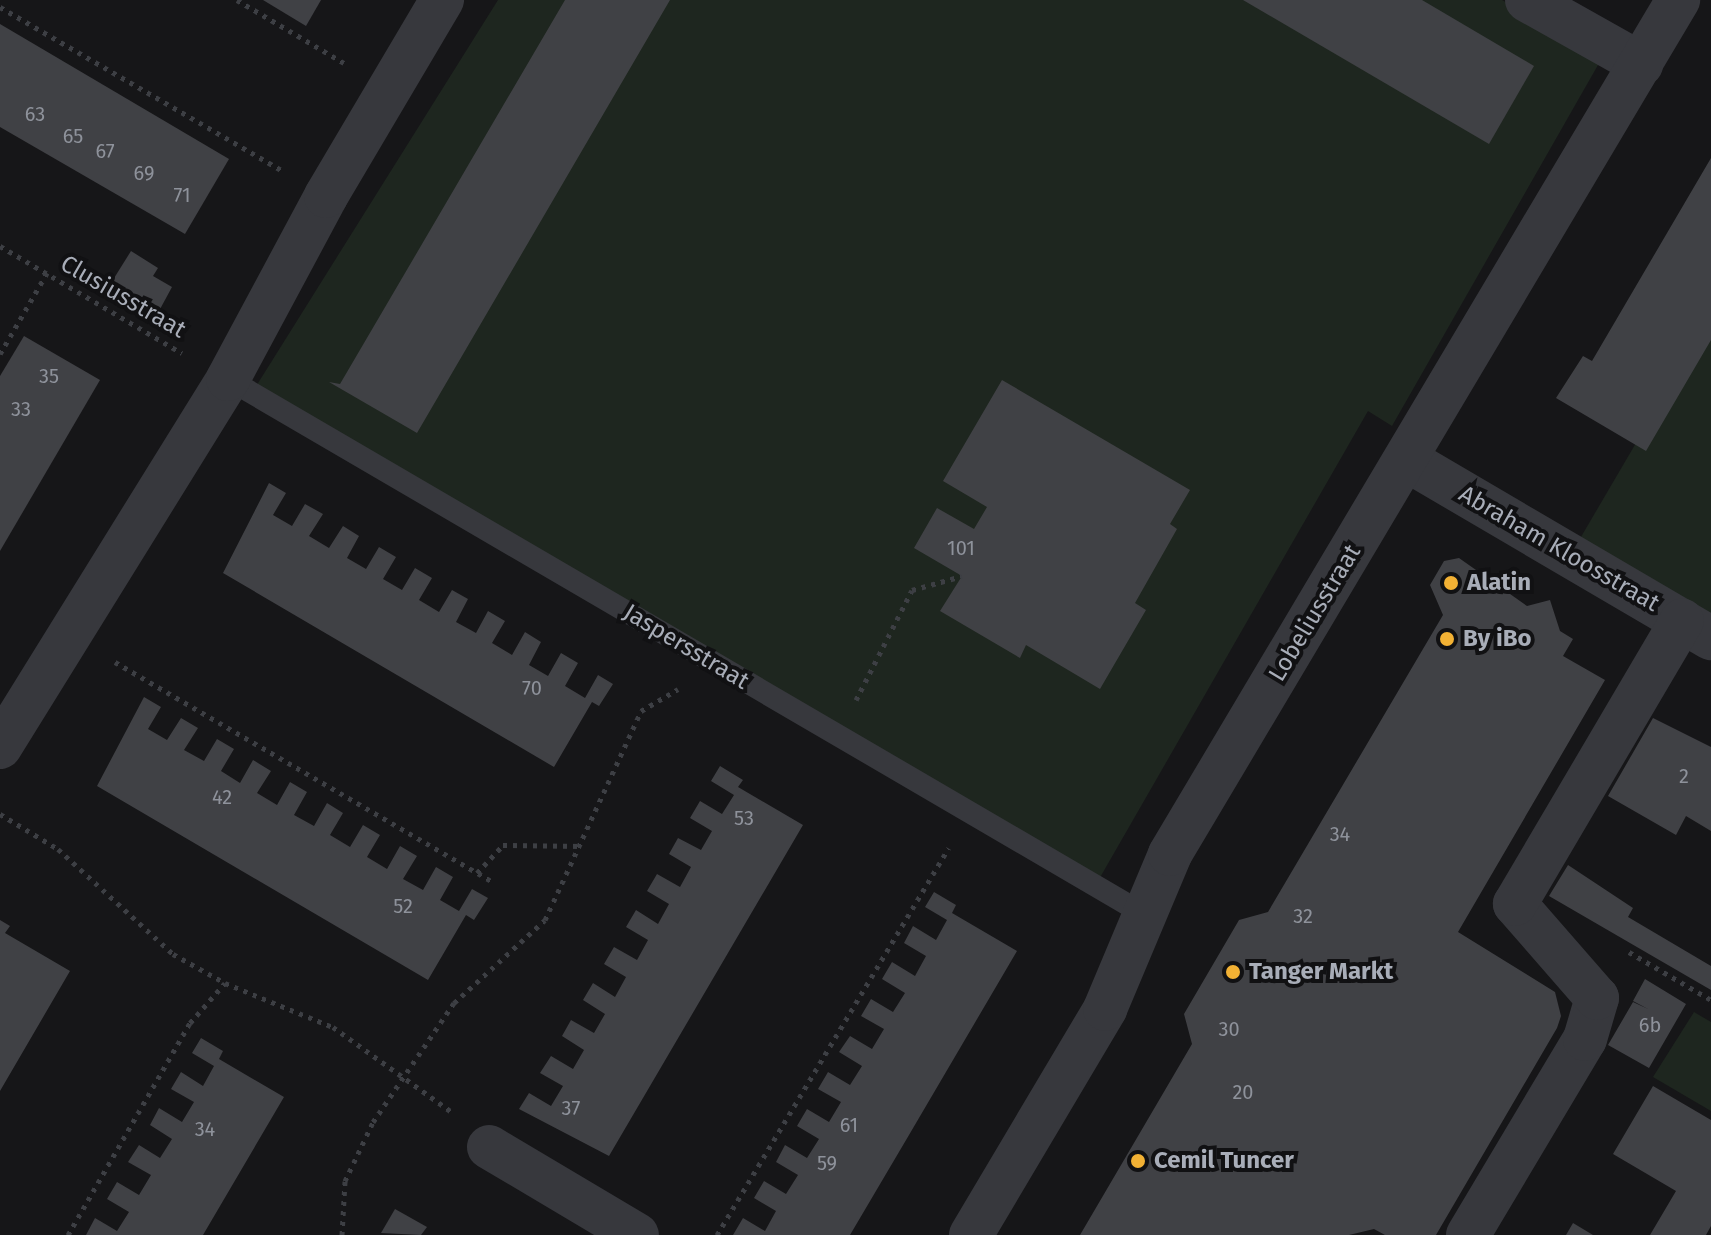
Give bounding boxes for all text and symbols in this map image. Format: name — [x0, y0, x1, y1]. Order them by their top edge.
house number: 63 — [25, 102, 45, 126]
house number: 65 — [63, 124, 83, 148]
house number: 67 — [95, 139, 115, 163]
house number: 69 — [134, 161, 154, 185]
house number: 71 — [173, 183, 191, 207]
street label: Clusiusstraat — [55, 250, 191, 344]
house number: 35 — [39, 364, 59, 388]
house number: 33 — [11, 397, 31, 421]
street label: Abraham Kloosstraat — [1454, 480, 1664, 618]
house number: 101 — [947, 536, 975, 560]
street label: Lobeliusstraat — [1263, 539, 1367, 687]
place label: Alatin — [1467, 569, 1531, 597]
marker: Alatin — [1442, 574, 1460, 592]
street label: Jaspersstraat — [618, 598, 754, 696]
place label: By iBo — [1463, 625, 1532, 653]
marker: By iBo — [1438, 630, 1456, 648]
house number: 70 — [522, 676, 542, 700]
house number: 2 — [1679, 764, 1689, 788]
house number: 42 — [212, 785, 232, 809]
house number: 53 — [734, 806, 754, 830]
house number: 34 — [1330, 822, 1350, 846]
house number: 52 — [393, 894, 413, 918]
house number: 32 — [1293, 904, 1313, 928]
place label: Tanger Markt — [1249, 958, 1393, 986]
marker: Tanger Markt — [1224, 963, 1242, 981]
house number: 6b — [1639, 1013, 1661, 1037]
house number: 30 — [1218, 1017, 1240, 1041]
house number: 20 — [1232, 1080, 1254, 1104]
house number: 37 — [562, 1096, 580, 1120]
house number: 61 — [840, 1113, 858, 1137]
house number: 34 — [195, 1117, 215, 1141]
place label: Cemil Tuncer — [1154, 1147, 1294, 1175]
house number: 59 — [817, 1151, 837, 1175]
marker: Cemil Tuncer — [1129, 1152, 1147, 1170]

